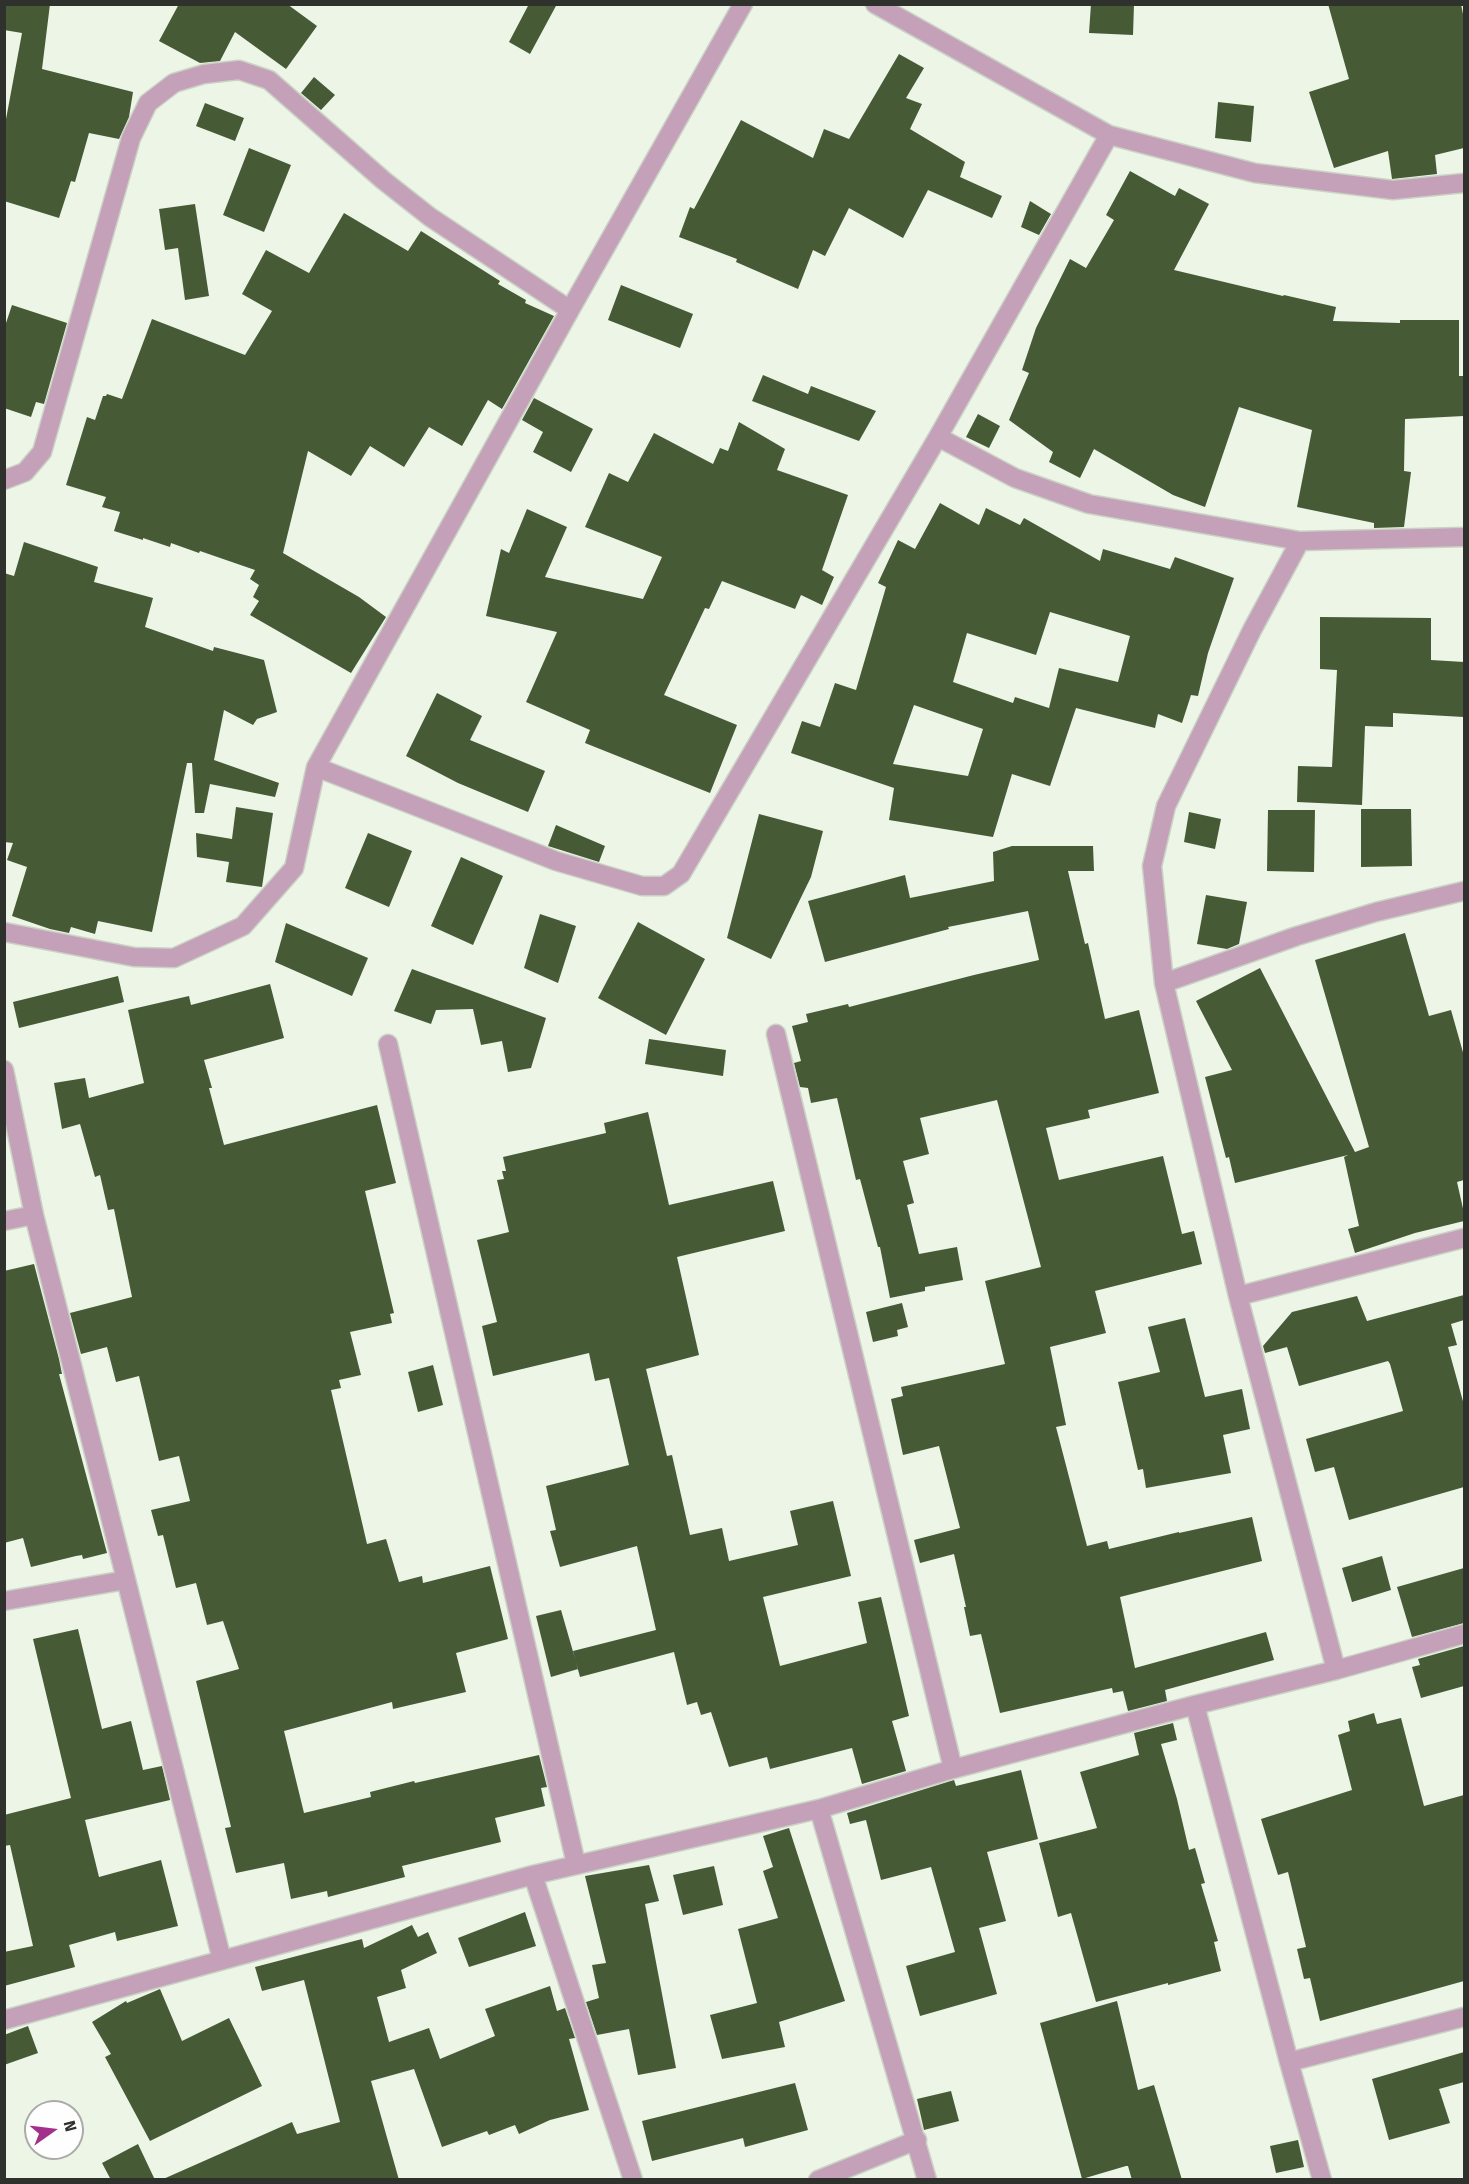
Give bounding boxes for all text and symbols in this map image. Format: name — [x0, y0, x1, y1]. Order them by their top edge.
north arrow — [24, 2100, 84, 2160]
text: N — [60, 2119, 81, 2133]

